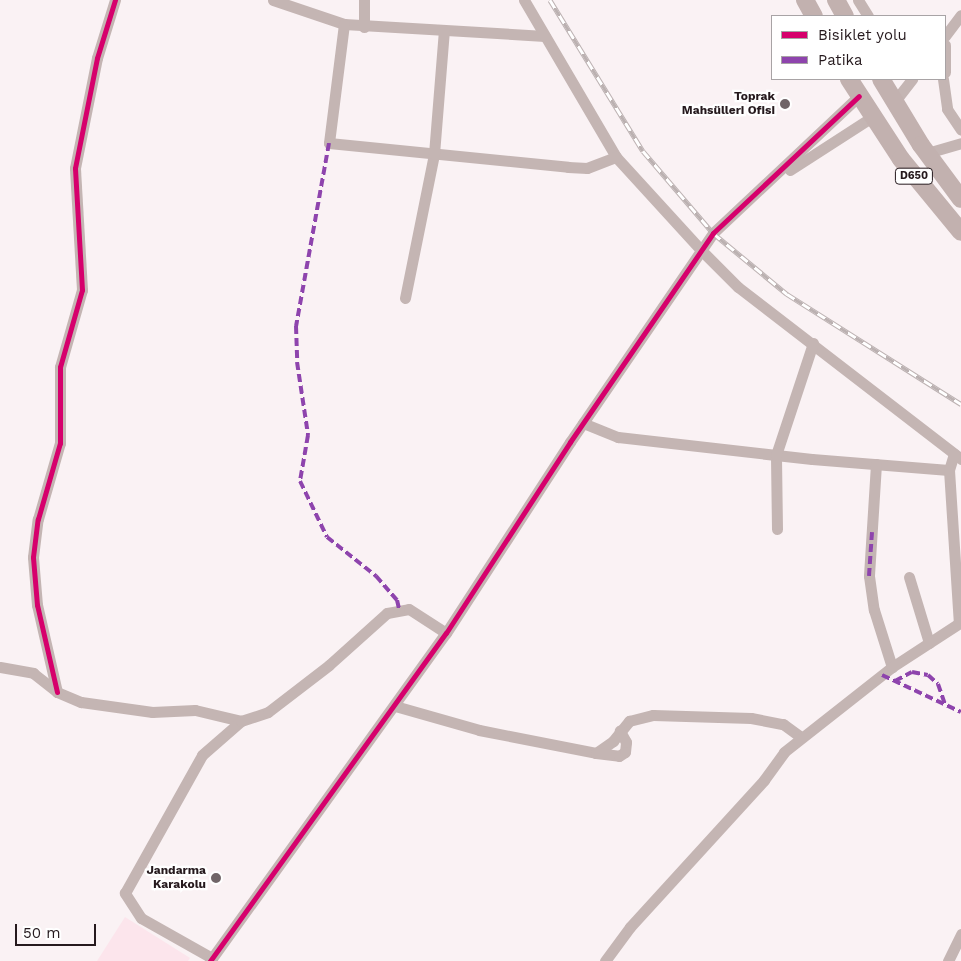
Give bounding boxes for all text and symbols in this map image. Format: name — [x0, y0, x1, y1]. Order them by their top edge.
legend — [771, 15, 946, 80]
text: Bisiklet yolu — [818, 26, 907, 44]
text: Patika — [818, 51, 862, 69]
place label: Toprak Mahsülleri Ofisi — [682, 90, 775, 118]
marker: Toprak Mahsülleri Ofisi — [779, 98, 791, 110]
road number: D650 — [894, 168, 934, 185]
place label: Jandarma Karakolu — [146, 864, 206, 892]
marker: Jandarma Karakolu — [210, 872, 222, 884]
scale bar — [18, 914, 99, 946]
text: 50 m — [23, 924, 60, 942]

